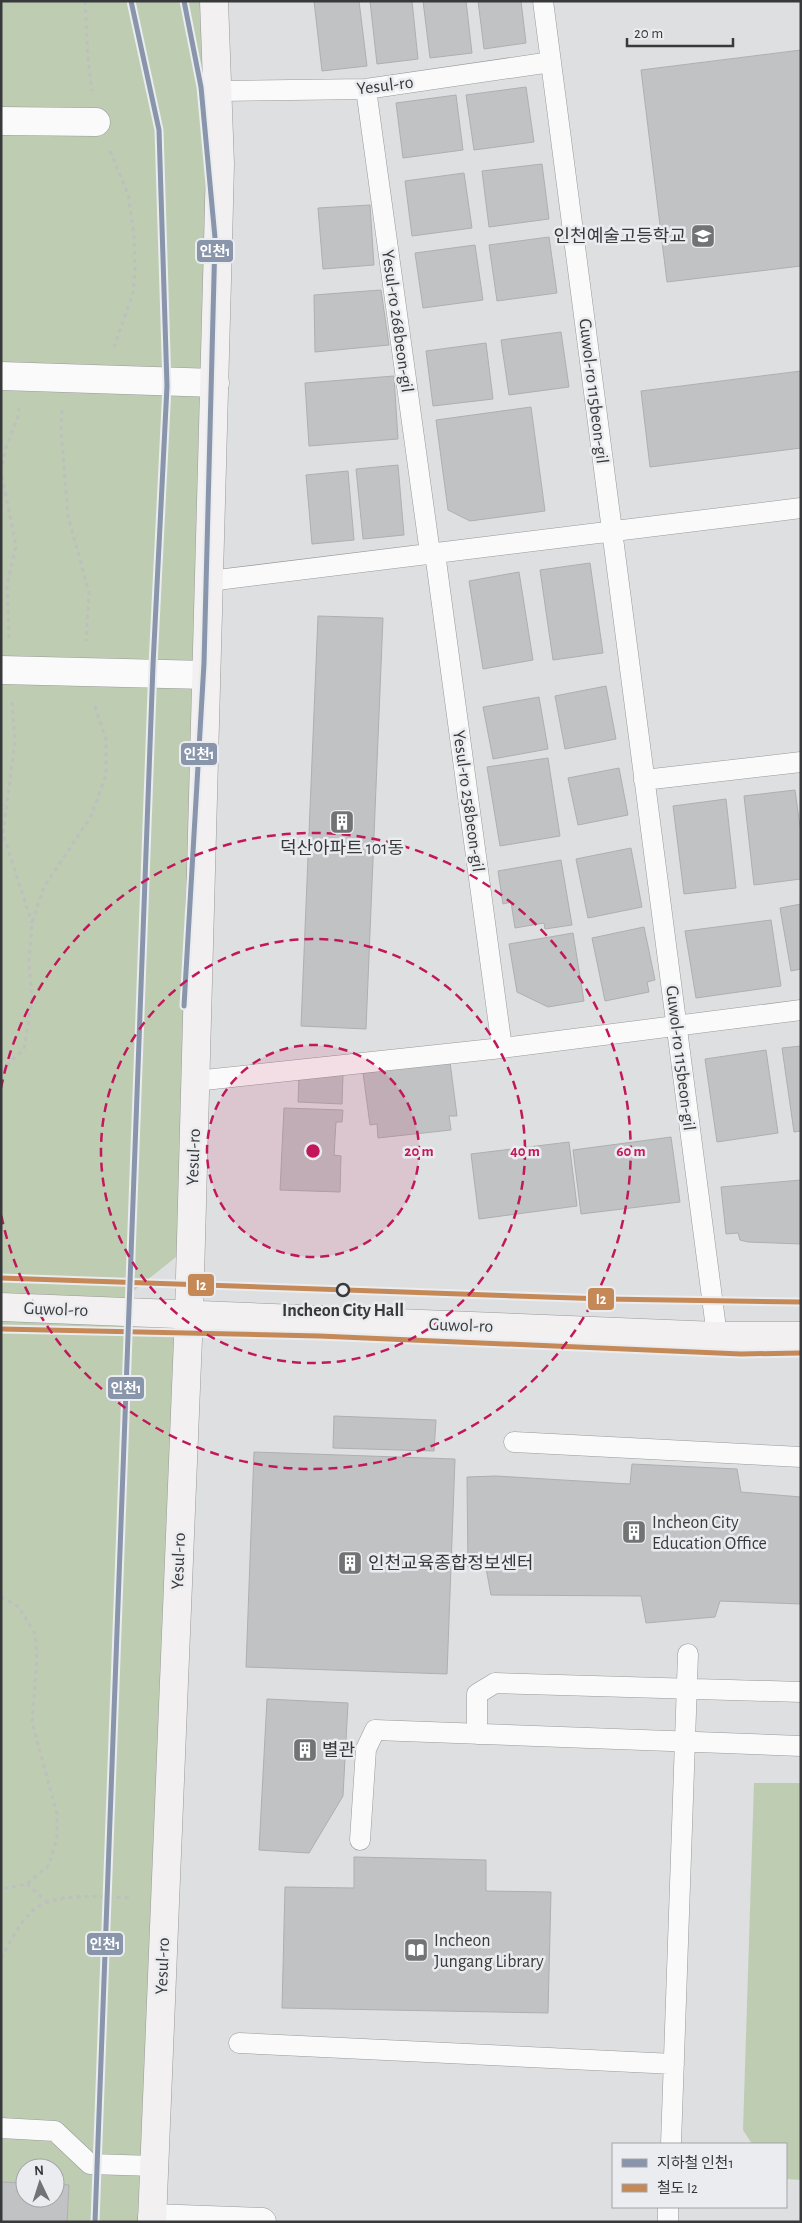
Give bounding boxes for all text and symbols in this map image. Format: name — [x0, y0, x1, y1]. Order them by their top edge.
scale bar — [627, 15, 733, 47]
text: 20 m — [634, 26, 663, 41]
street label: Yesul-ro — [356, 74, 415, 98]
school or university icon: 인천예술고등학교 — [690, 223, 716, 249]
place label: 인천예술고등학교 — [554, 226, 686, 246]
line badge: 인천1 — [196, 239, 234, 263]
text: 인천1 — [200, 243, 230, 259]
street label: Yesul-ro 268beon-gil — [378, 249, 416, 394]
street label: Guwol-ro 115beon-gil — [575, 317, 611, 465]
street label: Yesul-ro 258beon-gil — [449, 729, 487, 873]
line badge: 인천1 — [180, 742, 218, 766]
text: 인천1 — [184, 746, 214, 762]
building icon: 덕산아파트 101동 — [329, 809, 355, 835]
place label: 덕산아파트 101동 — [280, 838, 404, 858]
street label: Guwol-ro 115beon-gil — [662, 984, 698, 1132]
street label: Yesul-ro — [184, 1128, 204, 1186]
centre of rings — [304, 1142, 322, 1160]
text: 20 m — [404, 1144, 434, 1159]
text: 40 m — [510, 1144, 540, 1159]
text: 60 m — [616, 1144, 646, 1159]
line badge: I2 — [187, 1273, 215, 1297]
text: I2 — [196, 1279, 207, 1293]
marker: Incheon City Hall — [336, 1283, 350, 1297]
line badge: I2 — [587, 1287, 615, 1311]
text: I2 — [596, 1293, 607, 1307]
street label: Guwol-ro — [23, 1300, 89, 1320]
place label: Incheon City Hall — [282, 1302, 404, 1320]
street label: Guwol-ro — [428, 1316, 494, 1336]
line badge: 인천1 — [107, 1376, 145, 1400]
text: 인천1 — [111, 1380, 141, 1396]
place label: Incheon City Education Office — [652, 1514, 767, 1553]
building icon: Incheon City Education Office — [621, 1519, 647, 1545]
street label: Yesul-ro — [169, 1532, 189, 1590]
building icon: 인천교육종합정보센터 — [337, 1550, 363, 1576]
place label: 인천교육종합정보센터 — [368, 1553, 534, 1573]
building icon: 별관 — [292, 1737, 318, 1763]
place label: 별관 — [322, 1741, 356, 1760]
line badge: 인천1 — [86, 1932, 124, 1956]
place label: Incheon Jungang Library — [434, 1932, 544, 1971]
text: 인천1 — [90, 1936, 120, 1952]
street label: Yesul-ro — [153, 1937, 173, 1995]
library icon: Incheon Jungang Library — [403, 1937, 429, 1963]
legend — [612, 2143, 787, 2208]
text: 지하철 인천1 — [657, 2154, 734, 2171]
north arrow — [15, 2158, 65, 2208]
text: N — [34, 2164, 45, 2178]
text: 철도 I2 — [657, 2180, 698, 2196]

